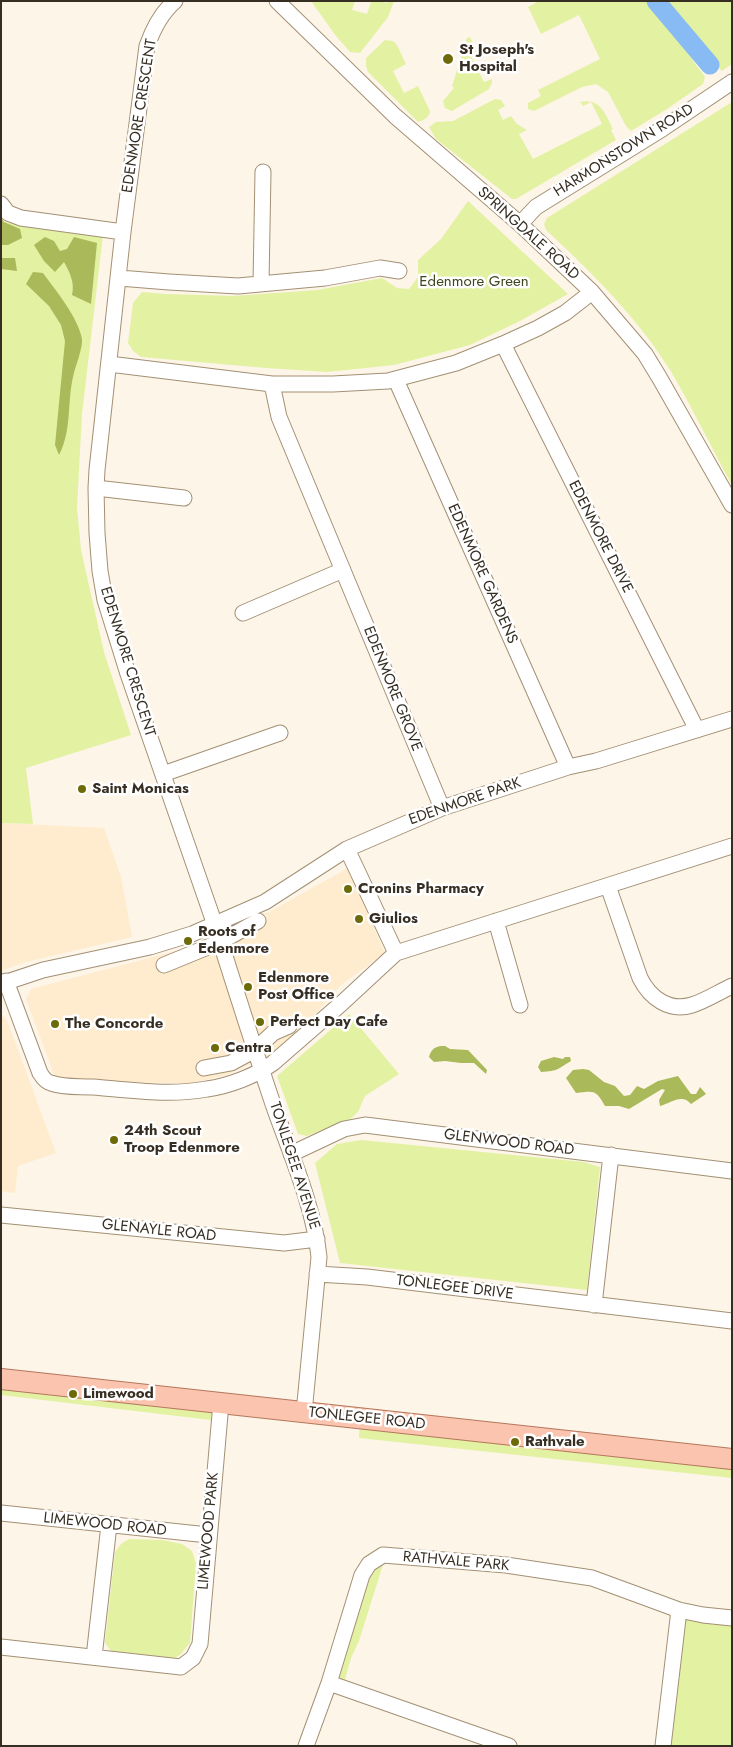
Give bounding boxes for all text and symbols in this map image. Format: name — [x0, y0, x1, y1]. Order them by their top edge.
street label: EDENMORE CRESCENT — [119, 38, 161, 194]
place label: St Joseph's Hospital — [459, 41, 534, 76]
marker: St Joseph's Hospital — [441, 52, 455, 66]
street label: HARMONSTOWN ROAD — [551, 101, 697, 201]
street label: SPRINGDALE ROAD — [473, 184, 583, 284]
park label: Edenmore Green — [419, 273, 529, 291]
street label: EDENMORE DRIVE — [564, 478, 636, 596]
street label: EDENMORE GARDENS — [443, 501, 521, 647]
street label: EDENMORE CRESCENT — [96, 585, 158, 739]
street label: EDENMORE GROVE — [359, 624, 425, 754]
street label: EDENMORE PARK — [407, 774, 523, 830]
place label: Saint Monicas — [92, 780, 189, 798]
marker: Saint Monicas — [76, 783, 88, 795]
place label: Cronins Pharmacy — [358, 880, 484, 898]
marker: Cronins Pharmacy — [342, 883, 354, 895]
place label: Giulios — [369, 910, 418, 928]
marker: Giulios — [353, 913, 365, 925]
place label: Roots of Edenmore — [198, 923, 269, 958]
marker: Roots of Edenmore — [182, 935, 194, 947]
place label: Edenmore Post Office — [258, 969, 335, 1004]
marker: Edenmore Post Office — [242, 981, 254, 993]
place label: Perfect Day Cafe — [270, 1013, 388, 1031]
place label: The Concorde — [65, 1015, 163, 1033]
marker: Perfect Day Cafe — [254, 1016, 266, 1028]
marker: The Concorde — [49, 1018, 61, 1030]
place label: Centra — [225, 1039, 272, 1057]
marker: Centra — [209, 1042, 221, 1054]
street label: TONLEGEE AVENUE — [265, 1100, 323, 1232]
place label: 24th Scout Troop Edenmore — [124, 1122, 240, 1157]
street label: GLENWOOD ROAD — [443, 1126, 575, 1160]
marker: 24th Scout Troop Edenmore — [108, 1134, 120, 1146]
street label: GLENAYLE ROAD — [101, 1216, 217, 1246]
street label: TONLEGEE DRIVE — [395, 1272, 515, 1304]
place label: Limewood — [83, 1385, 154, 1403]
marker: Limewood — [67, 1388, 79, 1400]
street label: TONLEGEE ROAD — [308, 1404, 426, 1434]
place label: Rathvale — [525, 1433, 585, 1451]
marker: Rathvale — [509, 1436, 521, 1448]
street label: LIMEWOOD PARK — [195, 1472, 223, 1590]
street label: LIMEWOOD ROAD — [43, 1510, 167, 1540]
street label: RATHVALE PARK — [402, 1548, 510, 1576]

